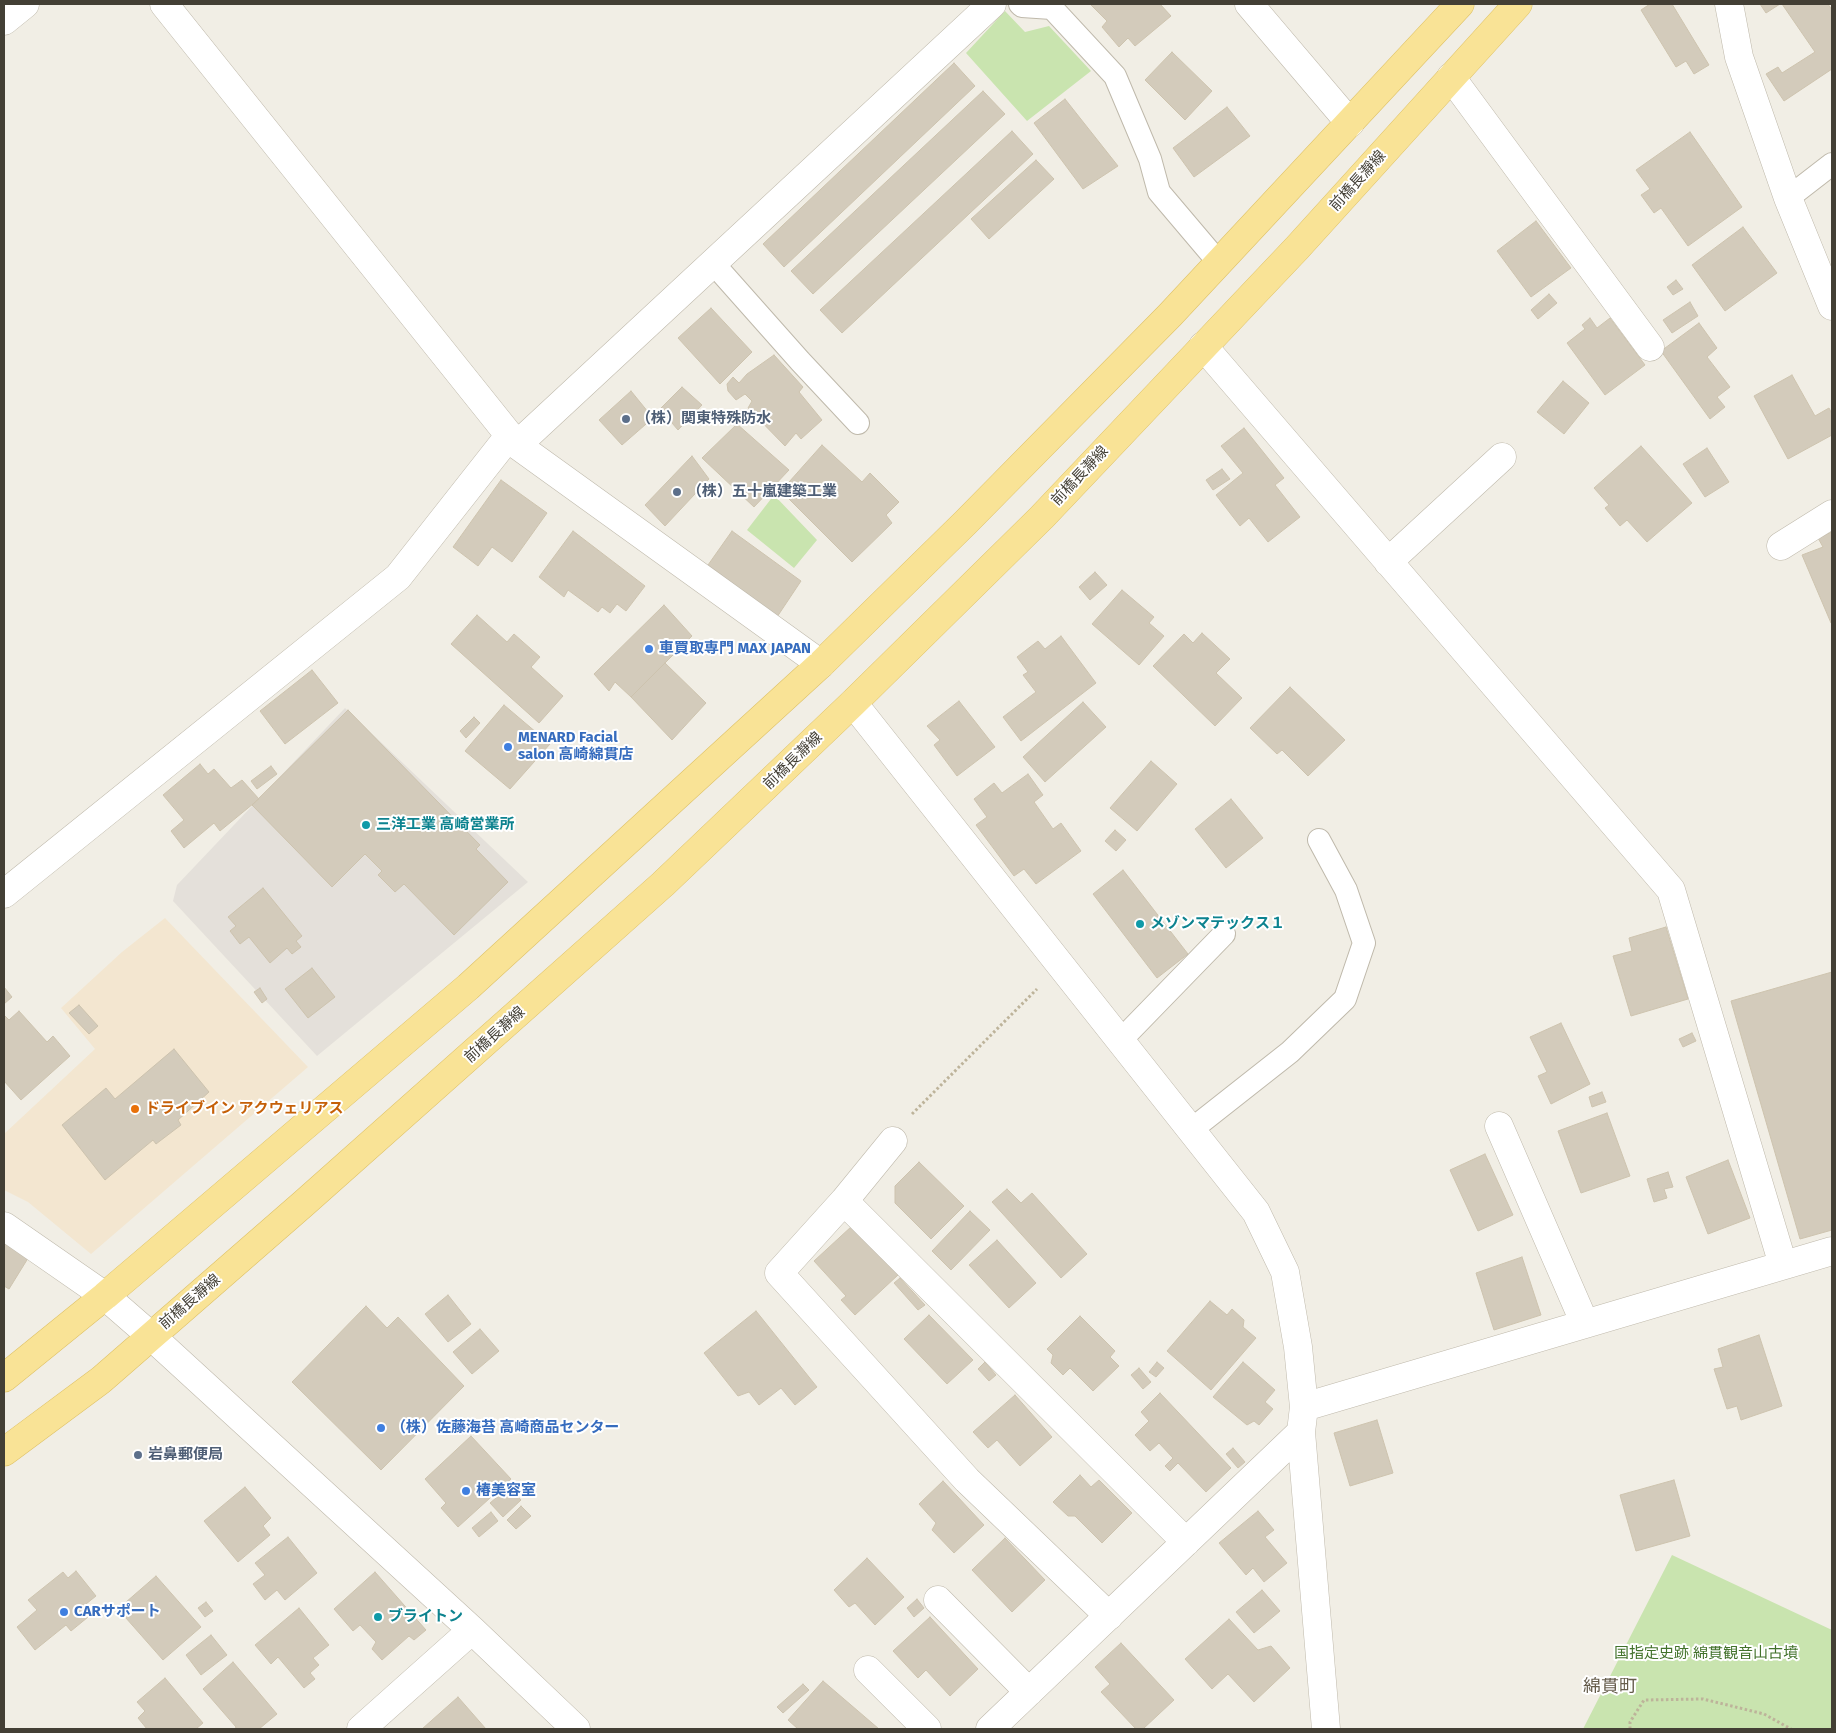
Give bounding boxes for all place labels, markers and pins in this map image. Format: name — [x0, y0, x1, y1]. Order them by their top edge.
place label: （株）関東特殊防水 — [636, 410, 771, 428]
marker: （株）関東特殊防水 — [620, 413, 632, 425]
place label: （株）五十嵐建築工業 — [687, 483, 837, 501]
marker: （株）五十嵐建築工業 — [671, 486, 683, 498]
place label: 車買取専門 MAX JAPAN — [659, 640, 811, 658]
marker: 車買取専門 MAX JAPAN — [643, 643, 655, 655]
place label: MENARD Facial salon 高崎綿貫店 — [518, 729, 634, 764]
marker: MENARD Facial salon 高崎綿貫店 — [502, 741, 514, 753]
place label: 三洋工業 高崎営業所 — [376, 816, 515, 834]
marker: 三洋工業 高崎営業所 — [360, 819, 372, 831]
place label: メゾンマテックス１ — [1150, 915, 1285, 933]
marker: メゾンマテックス１ — [1134, 918, 1146, 930]
place label: ドライブイン アクウェリアス — [145, 1100, 344, 1118]
marker: ドライブイン アクウェリアス — [129, 1103, 141, 1115]
place label: （株）佐藤海苔 高崎商品センター — [391, 1419, 620, 1437]
marker: （株）佐藤海苔 高崎商品センター — [375, 1422, 387, 1434]
place label: 岩鼻郵便局 — [148, 1446, 223, 1464]
marker: 岩鼻郵便局 — [132, 1449, 144, 1461]
place label: 椿美容室 — [476, 1482, 536, 1500]
marker: 椿美容室 — [460, 1485, 472, 1497]
place label: CARサポート — [74, 1603, 161, 1621]
marker: CARサポート — [58, 1606, 70, 1618]
place label: ブライトン — [388, 1608, 463, 1626]
marker: ブライトン — [372, 1611, 384, 1623]

